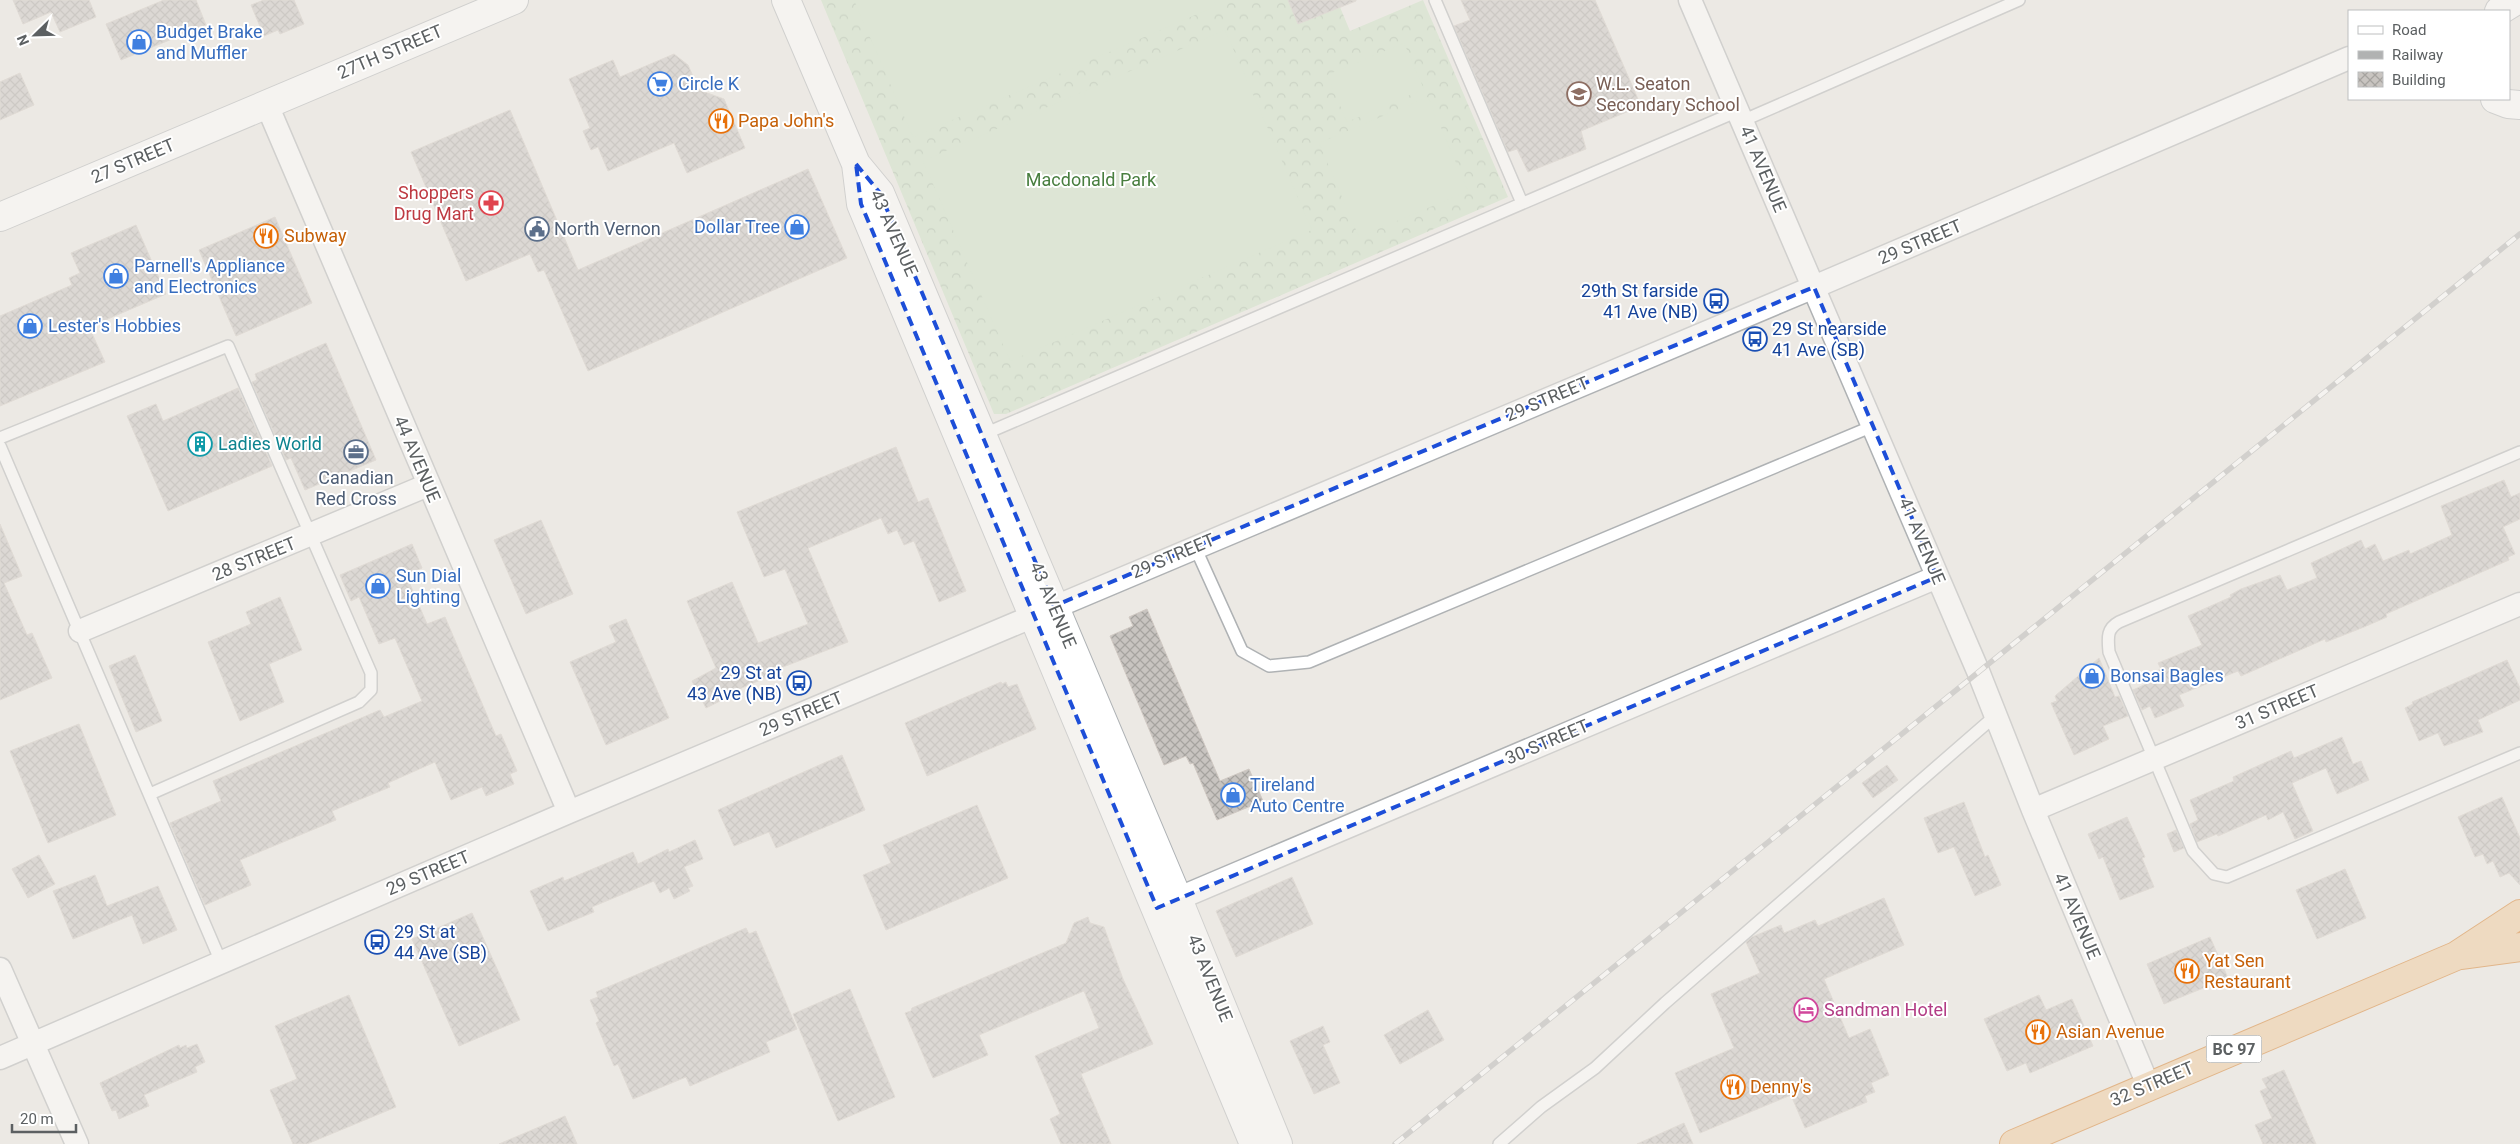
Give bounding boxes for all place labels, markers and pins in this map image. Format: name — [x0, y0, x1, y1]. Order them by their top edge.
place label: Budget Brake and Muffler — [156, 21, 263, 63]
shop icon: Budget Brake and Muffler — [126, 29, 152, 55]
supermarket icon: Circle K — [647, 71, 673, 97]
place label: Circle K — [678, 73, 740, 94]
place label: W.L. Seaton Secondary School — [1596, 73, 1740, 115]
school or university icon: W.L. Seaton Secondary School — [1566, 81, 1592, 107]
restaurant icon: Papa John's — [708, 108, 734, 134]
place label: Papa John's — [738, 110, 834, 131]
place label: Shoppers Drug Mart — [394, 182, 474, 224]
pharmacy icon: Shoppers Drug Mart — [478, 190, 504, 216]
shop icon: Dollar Tree — [784, 214, 810, 240]
public building icon: North Vernon — [524, 216, 550, 242]
place label: Dollar Tree — [694, 216, 780, 237]
place label: North Vernon — [554, 218, 661, 239]
restaurant icon: Subway — [253, 223, 279, 249]
place label: Subway — [284, 225, 347, 246]
place label: Parnell's Appliance and Electronics — [134, 255, 285, 297]
shop icon: Parnell's Appliance and Electronics — [103, 263, 129, 289]
place label: 29th St farside 41 Ave (NB) — [1581, 280, 1698, 323]
bus stop icon: 29th St farside 41 Ave (NB) — [1703, 288, 1729, 314]
shop icon: Lester's Hobbies — [17, 313, 43, 339]
place label: Lester's Hobbies — [48, 315, 181, 336]
place label: 29 St nearside 41 Ave (SB) — [1772, 318, 1886, 361]
bus stop icon: 29 St nearside 41 Ave (SB) — [1742, 326, 1768, 352]
building icon: Ladies World — [187, 431, 213, 457]
place label: Ladies World — [218, 433, 322, 454]
office icon: Canadian Red Cross — [343, 439, 369, 465]
place label: Canadian Red Cross — [315, 467, 397, 509]
place label: Sun Dial Lighting — [396, 565, 461, 607]
shop icon: Sun Dial Lighting — [365, 573, 391, 599]
place label: 29 St at 43 Ave (NB) — [687, 662, 782, 705]
shop icon: Bonsai Bagles — [2079, 663, 2105, 689]
place label: Bonsai Bagles — [2110, 665, 2224, 686]
bus stop icon: 29 St at 43 Ave (NB) — [786, 670, 812, 696]
place label: Tireland Auto Centre — [1250, 774, 1345, 816]
shop icon: Tireland Auto Centre — [1220, 782, 1246, 808]
place label: 29 St at 44 Ave (SB) — [394, 921, 487, 964]
bus stop icon: 29 St at 44 Ave (SB) — [364, 929, 390, 955]
place label: Yat Sen Restaurant — [2204, 950, 2291, 992]
restaurant icon: Yat Sen Restaurant — [2174, 958, 2200, 984]
hotel icon: Sandman Hotel — [1793, 997, 1819, 1023]
place label: Sandman Hotel — [1824, 999, 1947, 1020]
restaurant icon: Asian Avenue — [2025, 1019, 2051, 1045]
place label: Asian Avenue — [2056, 1021, 2164, 1042]
restaurant icon: Denny's — [1720, 1074, 1746, 1100]
place label: Denny's — [1750, 1076, 1812, 1097]

